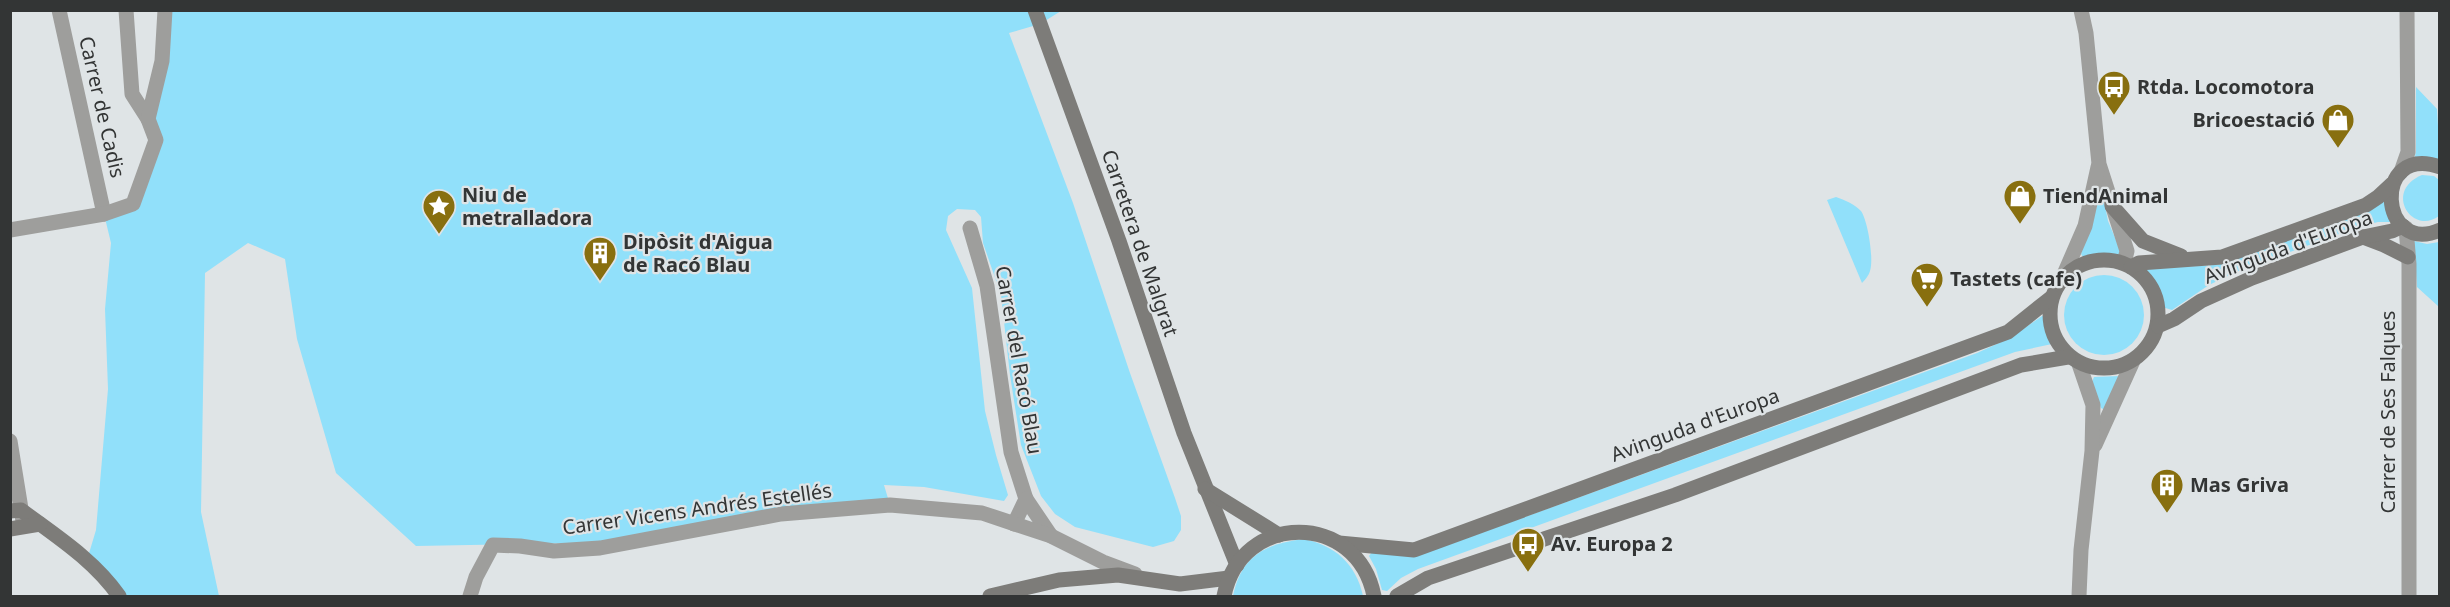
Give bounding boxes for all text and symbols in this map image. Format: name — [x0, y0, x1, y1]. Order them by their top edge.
street label: Carrer de Cadis — [73, 33, 132, 180]
bus stop icon: Rtda. Locomotora — [2096, 69, 2132, 116]
place label: Rtda. Locomotora — [2137, 73, 2314, 100]
shop icon: Bricoestació — [2320, 102, 2356, 149]
place label: Bricoestació — [2193, 106, 2315, 133]
street label: Carretera de Malgrat — [1096, 146, 1185, 340]
shop icon: TiendAnimal — [2002, 178, 2038, 225]
place label: Niu de metralladora — [462, 181, 592, 231]
place label: TiendAnimal — [2043, 182, 2168, 209]
place icon: Niu de metralladora — [421, 188, 457, 235]
street label: Avinguda d'Europa — [2200, 203, 2376, 290]
place label: Dipòsit d'Aigua de Racó Blau — [623, 228, 773, 278]
building icon: Dipòsit d'Aigua de Racó Blau — [582, 235, 618, 282]
supermarket icon: Tastets (cafe) — [1909, 261, 1945, 308]
street label: Carrer del Racó Blau — [990, 264, 1049, 456]
place label: Tastets (cafe) — [1950, 265, 2082, 292]
street label: Carrer de Ses Falques — [2374, 311, 2401, 513]
street label: Avinguda d'Europa — [1607, 381, 1783, 468]
building icon: Mas Griva — [2149, 467, 2185, 514]
place label: Mas Griva — [2190, 471, 2289, 498]
street label: Carrer Vicens Andrés Estellés — [561, 476, 833, 541]
bus stop icon: Av. Europa 2 — [1510, 526, 1546, 573]
place label: Av. Europa 2 — [1551, 530, 1673, 557]

